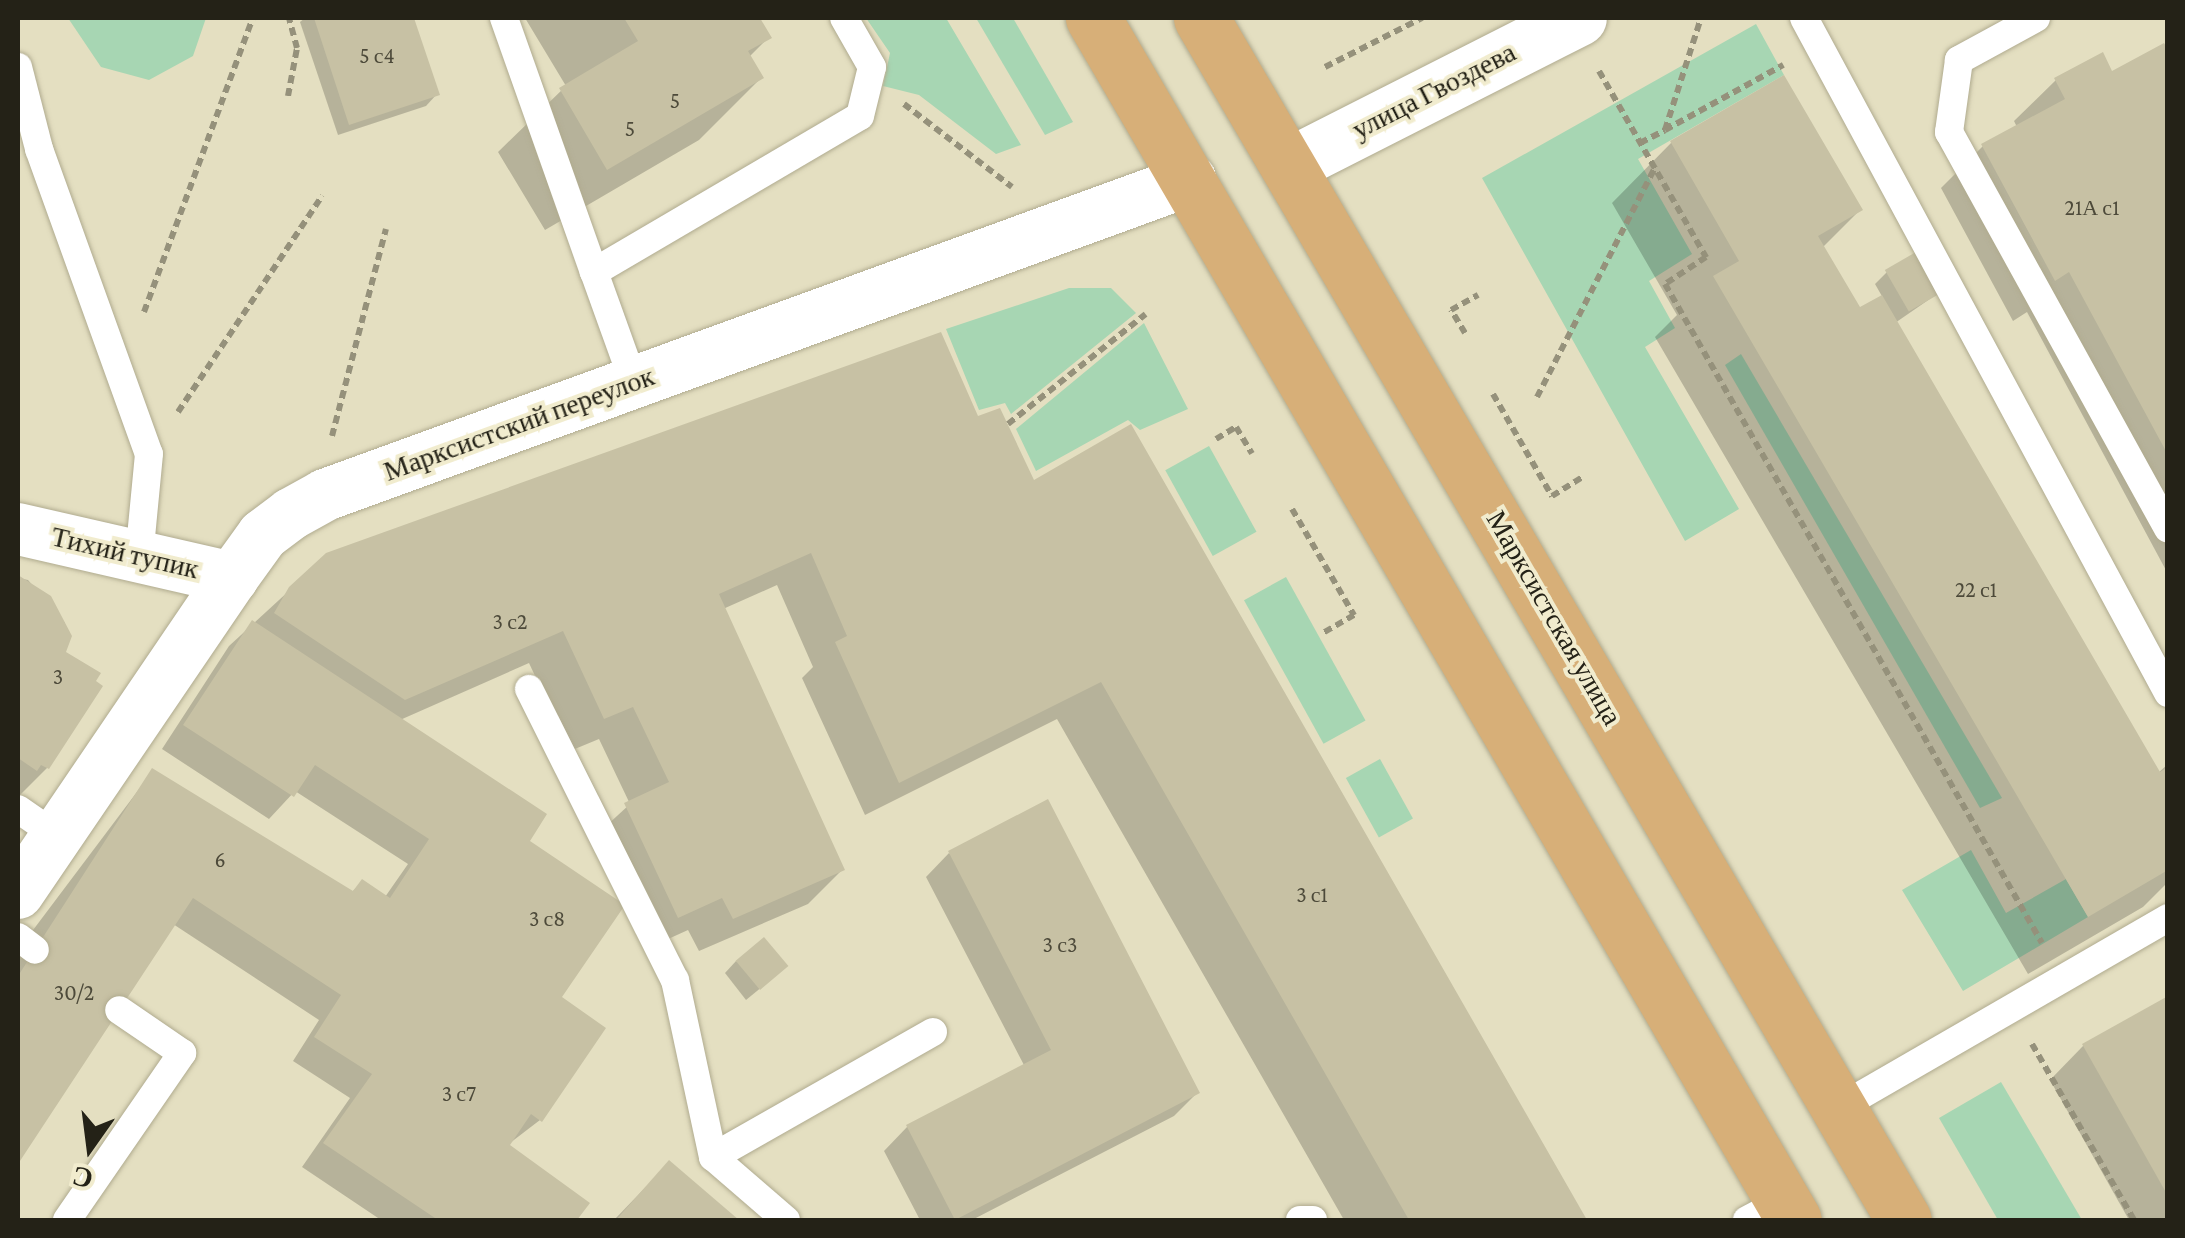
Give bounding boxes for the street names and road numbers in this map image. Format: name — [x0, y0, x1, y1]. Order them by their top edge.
street label: улица Гвоздева — [1347, 35, 1521, 147]
street label: Марксистский переулок — [379, 359, 659, 489]
street label: Марксистская улица — [1479, 505, 1629, 731]
street label: Тихий тупик — [48, 520, 202, 586]

